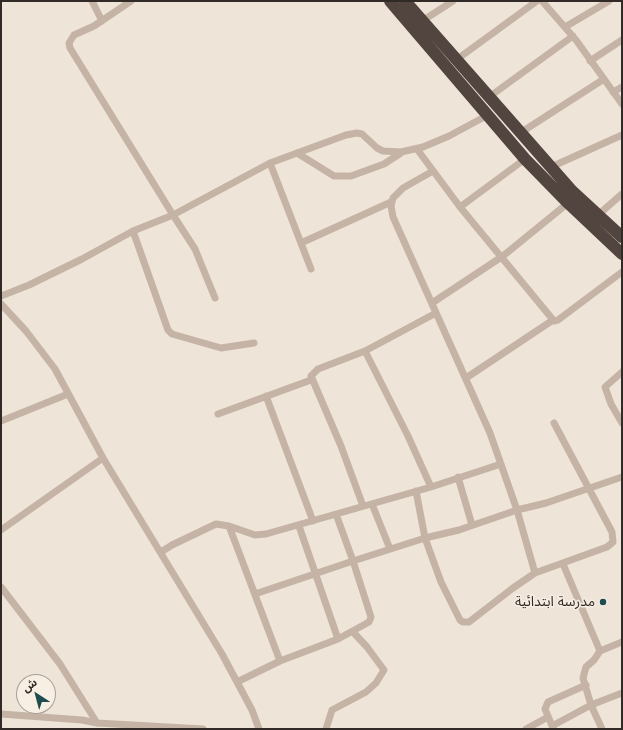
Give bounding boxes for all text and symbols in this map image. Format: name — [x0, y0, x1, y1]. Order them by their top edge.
place label: مدرسة ابتدائية — [515, 594, 595, 610]
marker: مدرسة ابتدائية — [598, 597, 608, 607]
north arrow — [16, 674, 56, 714]
text: ش — [20, 676, 39, 694]

